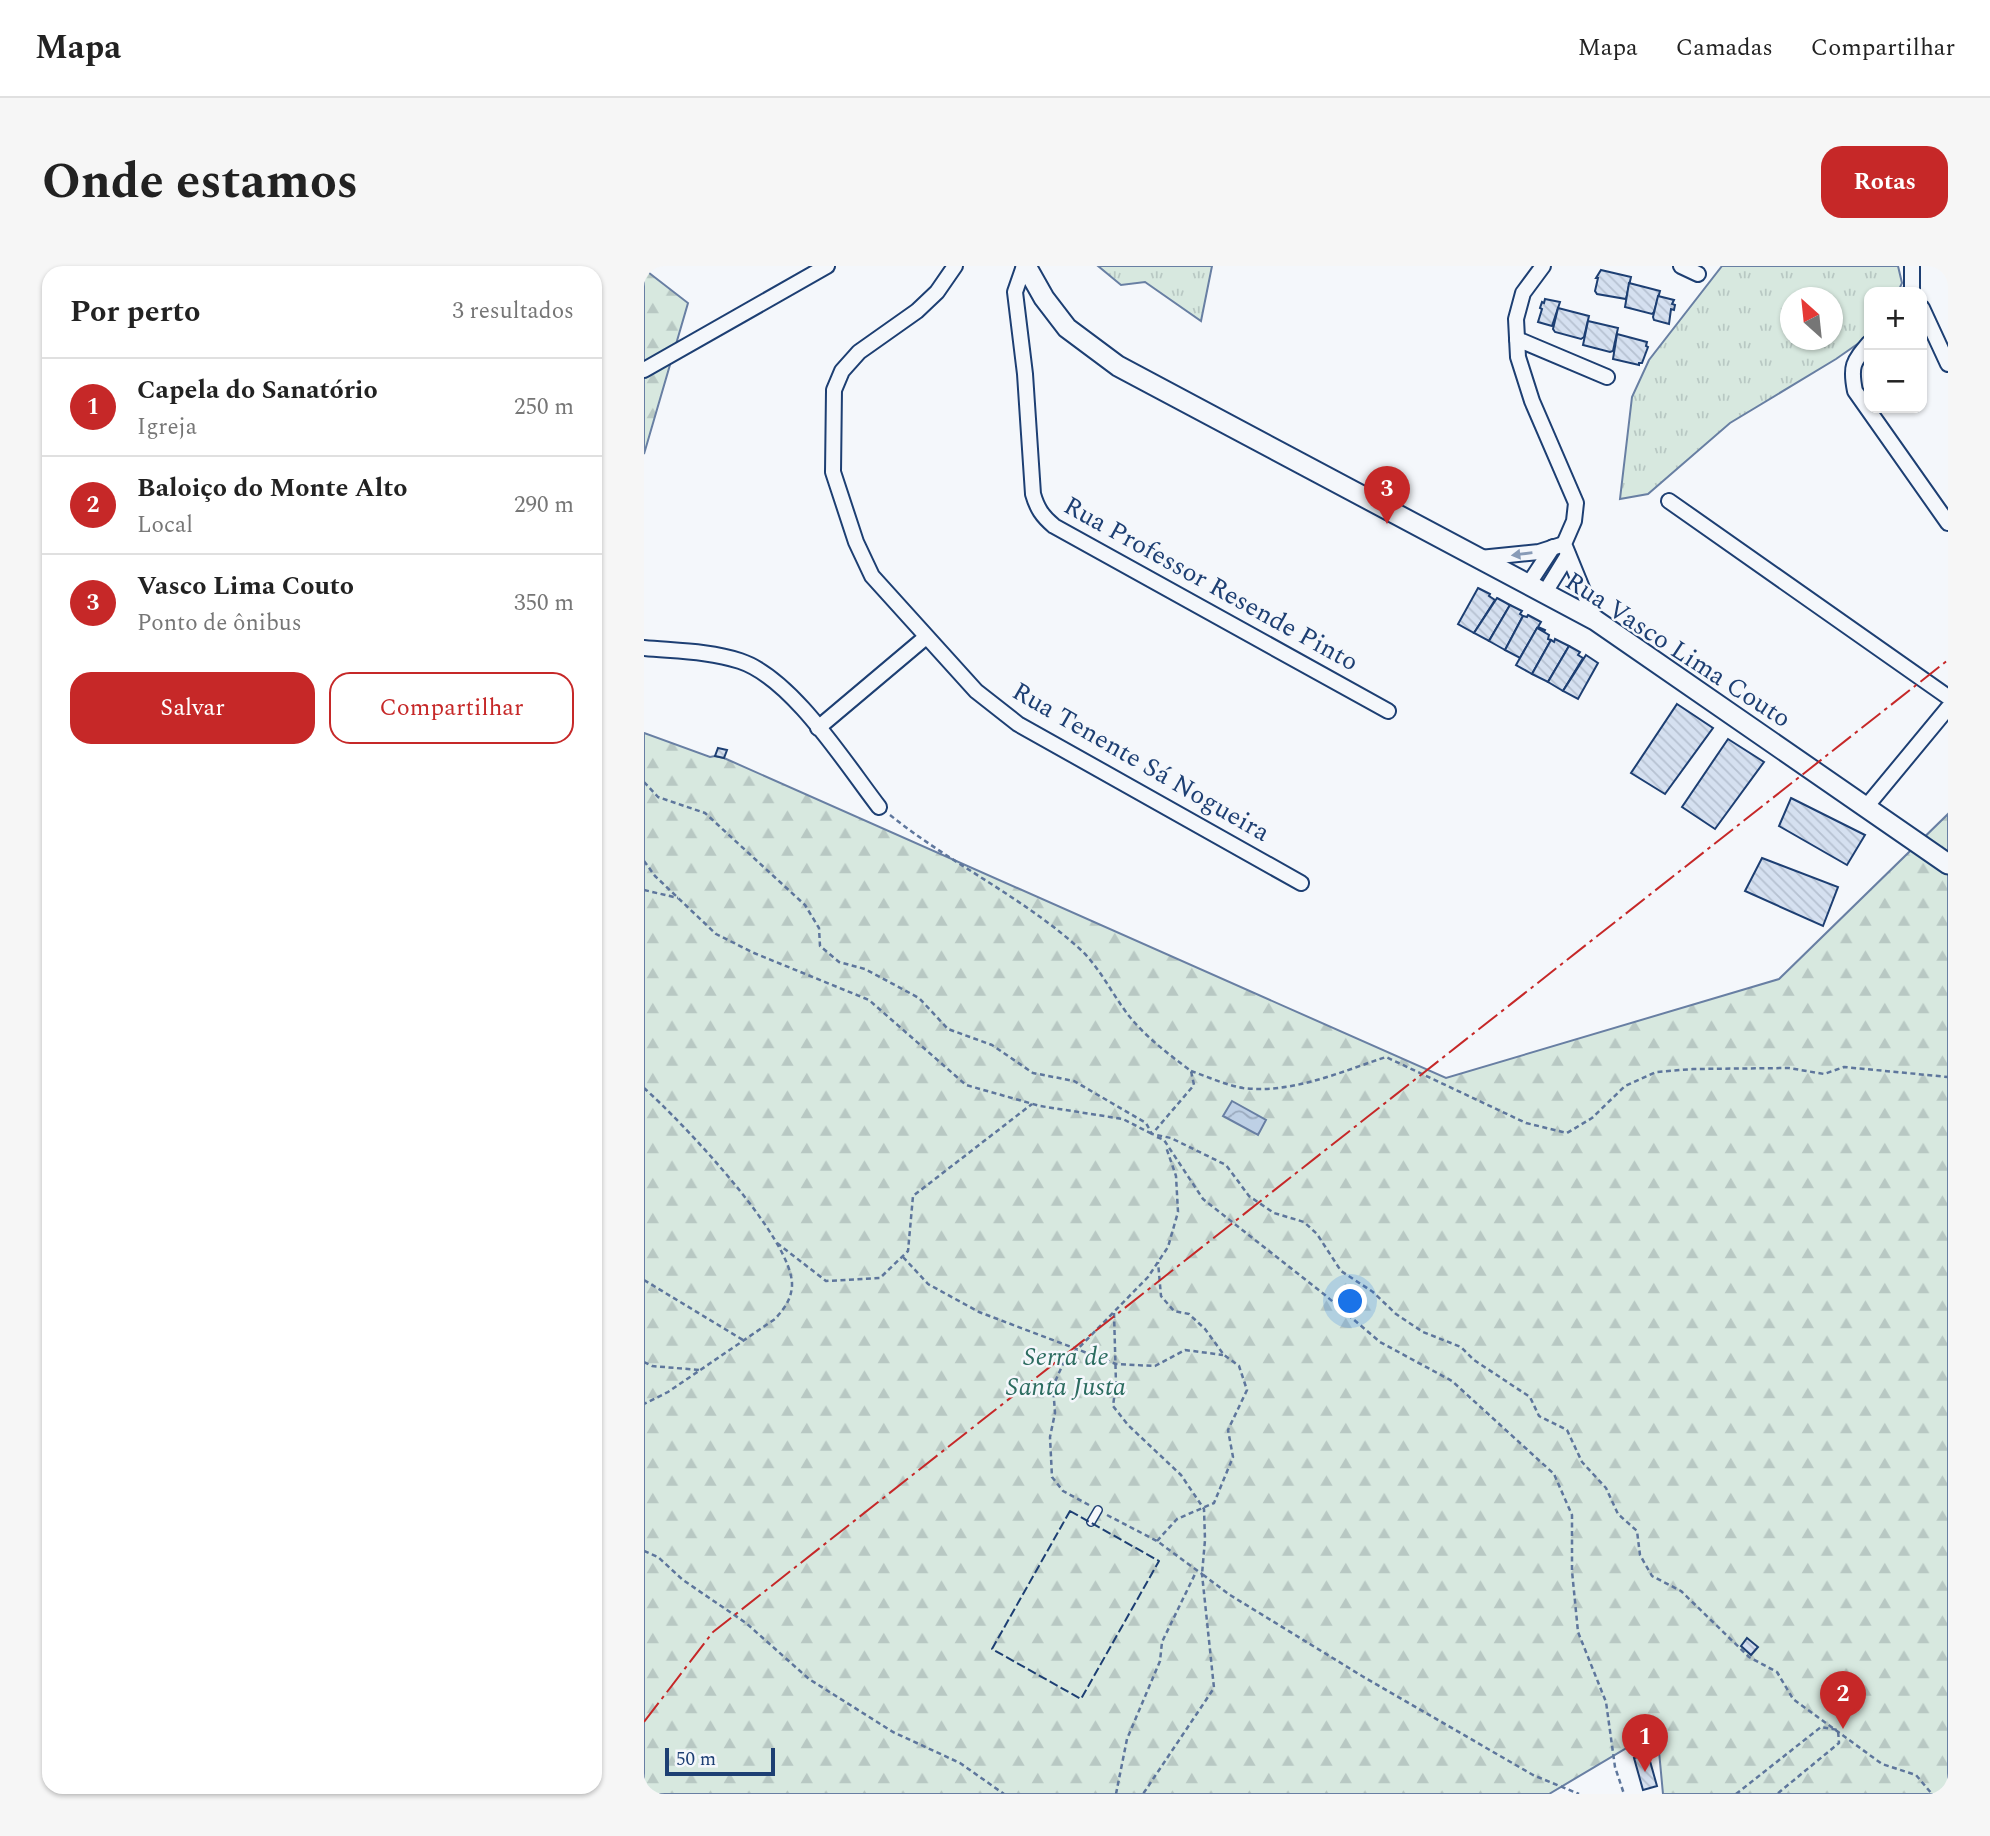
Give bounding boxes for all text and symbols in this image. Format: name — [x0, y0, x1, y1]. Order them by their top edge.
text: Mapa — [35, 23, 121, 73]
text: Mapa — [1578, 30, 1638, 66]
text: Camadas — [1676, 30, 1773, 66]
text: Compartilhar — [1811, 30, 1955, 66]
text: Onde estamos — [42, 145, 358, 220]
button: Rotas — [1821, 146, 1948, 218]
north arrow — [1780, 287, 1843, 350]
map controls — [1864, 287, 1927, 413]
button: + — [1864, 287, 1927, 350]
text: Por perto — [70, 289, 200, 335]
text: 3 resultados — [452, 294, 574, 329]
button: − — [1864, 350, 1927, 413]
text: Capela do Sanatório — [137, 370, 378, 410]
text: 1 — [87, 390, 99, 425]
text: 250 m — [514, 390, 574, 425]
text: Igreja — [137, 410, 197, 445]
pin: 3 — [1364, 466, 1410, 524]
text: Baloiço do Monte Alto — [137, 468, 407, 508]
street label: Rua Professor Resende Pinto — [1056, 486, 1366, 682]
text: 2 — [87, 488, 99, 523]
text: 290 m — [514, 488, 574, 523]
text: Local — [137, 508, 193, 543]
one-way arrow — [1511, 549, 1533, 560]
street label: Rua Vasco Lima Couto — [1557, 562, 1799, 738]
text: Vasco Lima Couto — [137, 566, 354, 606]
text: 3 — [87, 586, 99, 621]
text: 350 m — [514, 586, 574, 621]
text: Ponto de ônibus — [137, 606, 302, 641]
button: Salvar — [70, 672, 315, 744]
button: Compartilhar — [329, 672, 574, 744]
street label: Rua Tenente Sá Nogueira — [1005, 672, 1278, 852]
your location — [1333, 1284, 1367, 1318]
park label: Serra de Santa Justa — [1006, 1337, 1126, 1407]
pin: 2 — [1820, 1671, 1866, 1729]
pin: 1 — [1622, 1714, 1668, 1772]
scale bar — [665, 1745, 775, 1777]
text: 50 m — [676, 1745, 716, 1774]

